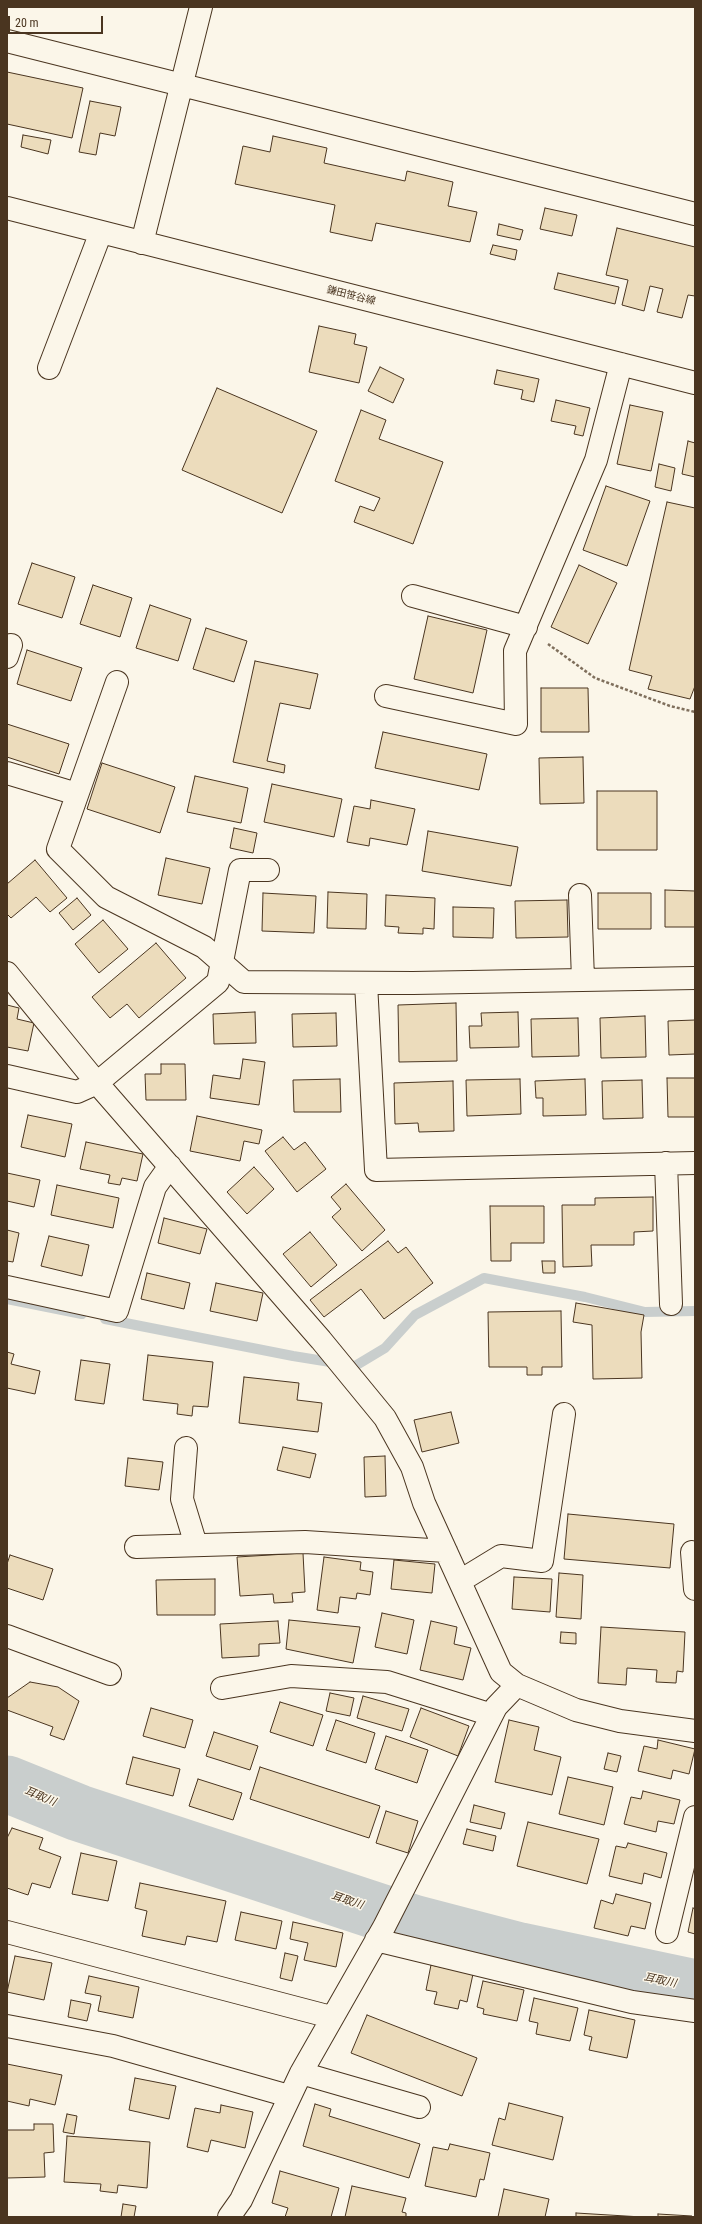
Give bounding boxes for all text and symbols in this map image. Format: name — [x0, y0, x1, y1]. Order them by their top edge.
scale bar — [10, 8, 105, 34]
text: 20 m — [15, 16, 39, 30]
street label: 鎌田笹谷線 — [325, 284, 377, 308]
water label: 耳取川 — [22, 1785, 58, 1809]
water label: 耳取川 — [329, 1890, 365, 1912]
water label: 耳取川 — [642, 1971, 678, 1991]

